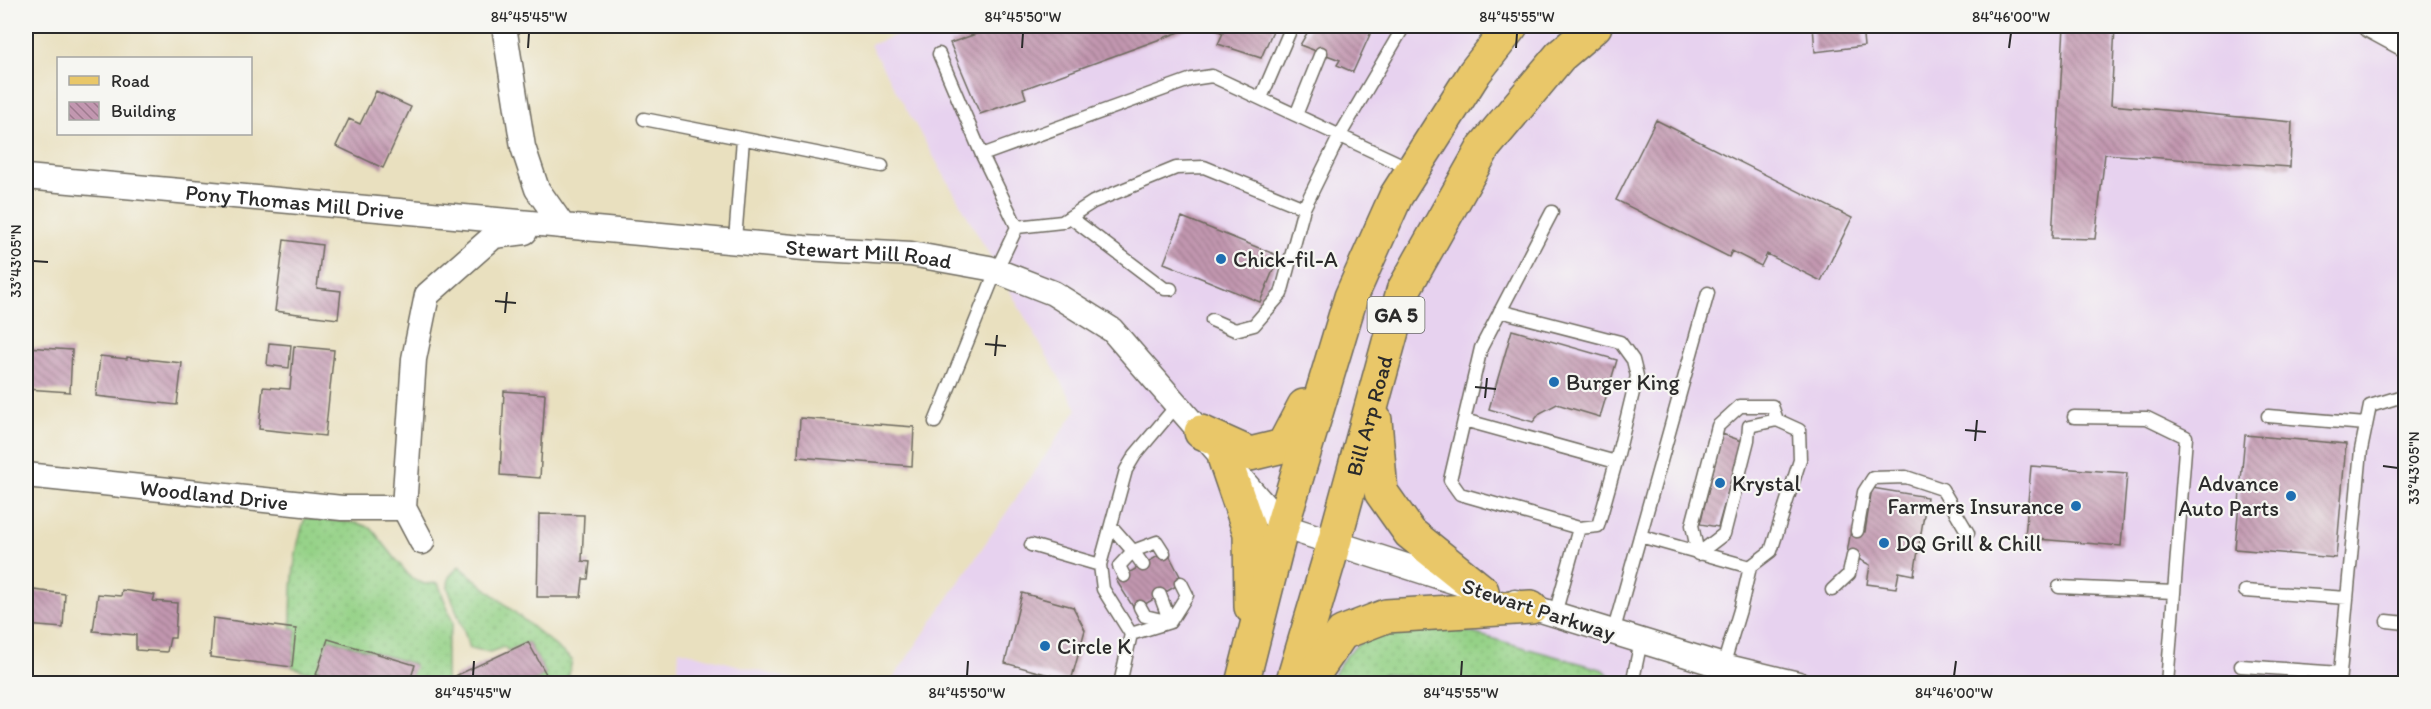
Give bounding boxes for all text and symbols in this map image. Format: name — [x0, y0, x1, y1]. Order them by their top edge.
text: 84°45'45"W — [491, 8, 567, 26]
text: 84°45'50"W — [985, 8, 1062, 26]
text: 84°45'55"W — [1479, 8, 1555, 26]
text: 84°46'00"W — [1972, 8, 2050, 26]
legend — [57, 57, 252, 135]
text: Road — [111, 70, 150, 92]
text: Building — [111, 100, 177, 122]
street label: Pony Thomas Mill Drive — [184, 179, 406, 225]
text: 33°43'05"N — [7, 224, 25, 298]
street label: Stewart Mill Road — [784, 233, 954, 275]
place label: Chick-fil-A — [1233, 246, 1338, 273]
marker: Chick-fil-A — [1214, 252, 1228, 266]
road number: GA 5 — [1368, 297, 1424, 333]
street label: Bill Arp Road — [1340, 352, 1399, 479]
place label: Burger King — [1566, 369, 1680, 396]
marker: Burger King — [1547, 375, 1561, 389]
text: 33°43'05"N — [2405, 431, 2423, 505]
place label: Krystal — [1732, 470, 1801, 497]
place label: Advance Auto Parts — [2178, 470, 2279, 522]
street label: Woodland Drive — [138, 474, 289, 516]
marker: Krystal — [1713, 476, 1727, 490]
marker: Advance Auto Parts — [2284, 489, 2298, 503]
place label: Farmers Insurance — [1887, 493, 2064, 520]
marker: Farmers Insurance — [2069, 499, 2083, 513]
place label: DQ Grill & Chill — [1896, 530, 2042, 557]
marker: DQ Grill & Chill — [1877, 536, 1891, 550]
street label: Stewart Parkway — [1459, 572, 1619, 647]
place label: Circle K — [1057, 633, 1131, 660]
marker: Circle K — [1038, 639, 1052, 653]
text: 84°45'45"W — [435, 684, 511, 702]
text: 84°45'50"W — [929, 684, 1006, 702]
text: 84°45'55"W — [1423, 684, 1499, 702]
text: 84°46'00"W — [1915, 684, 1993, 702]

